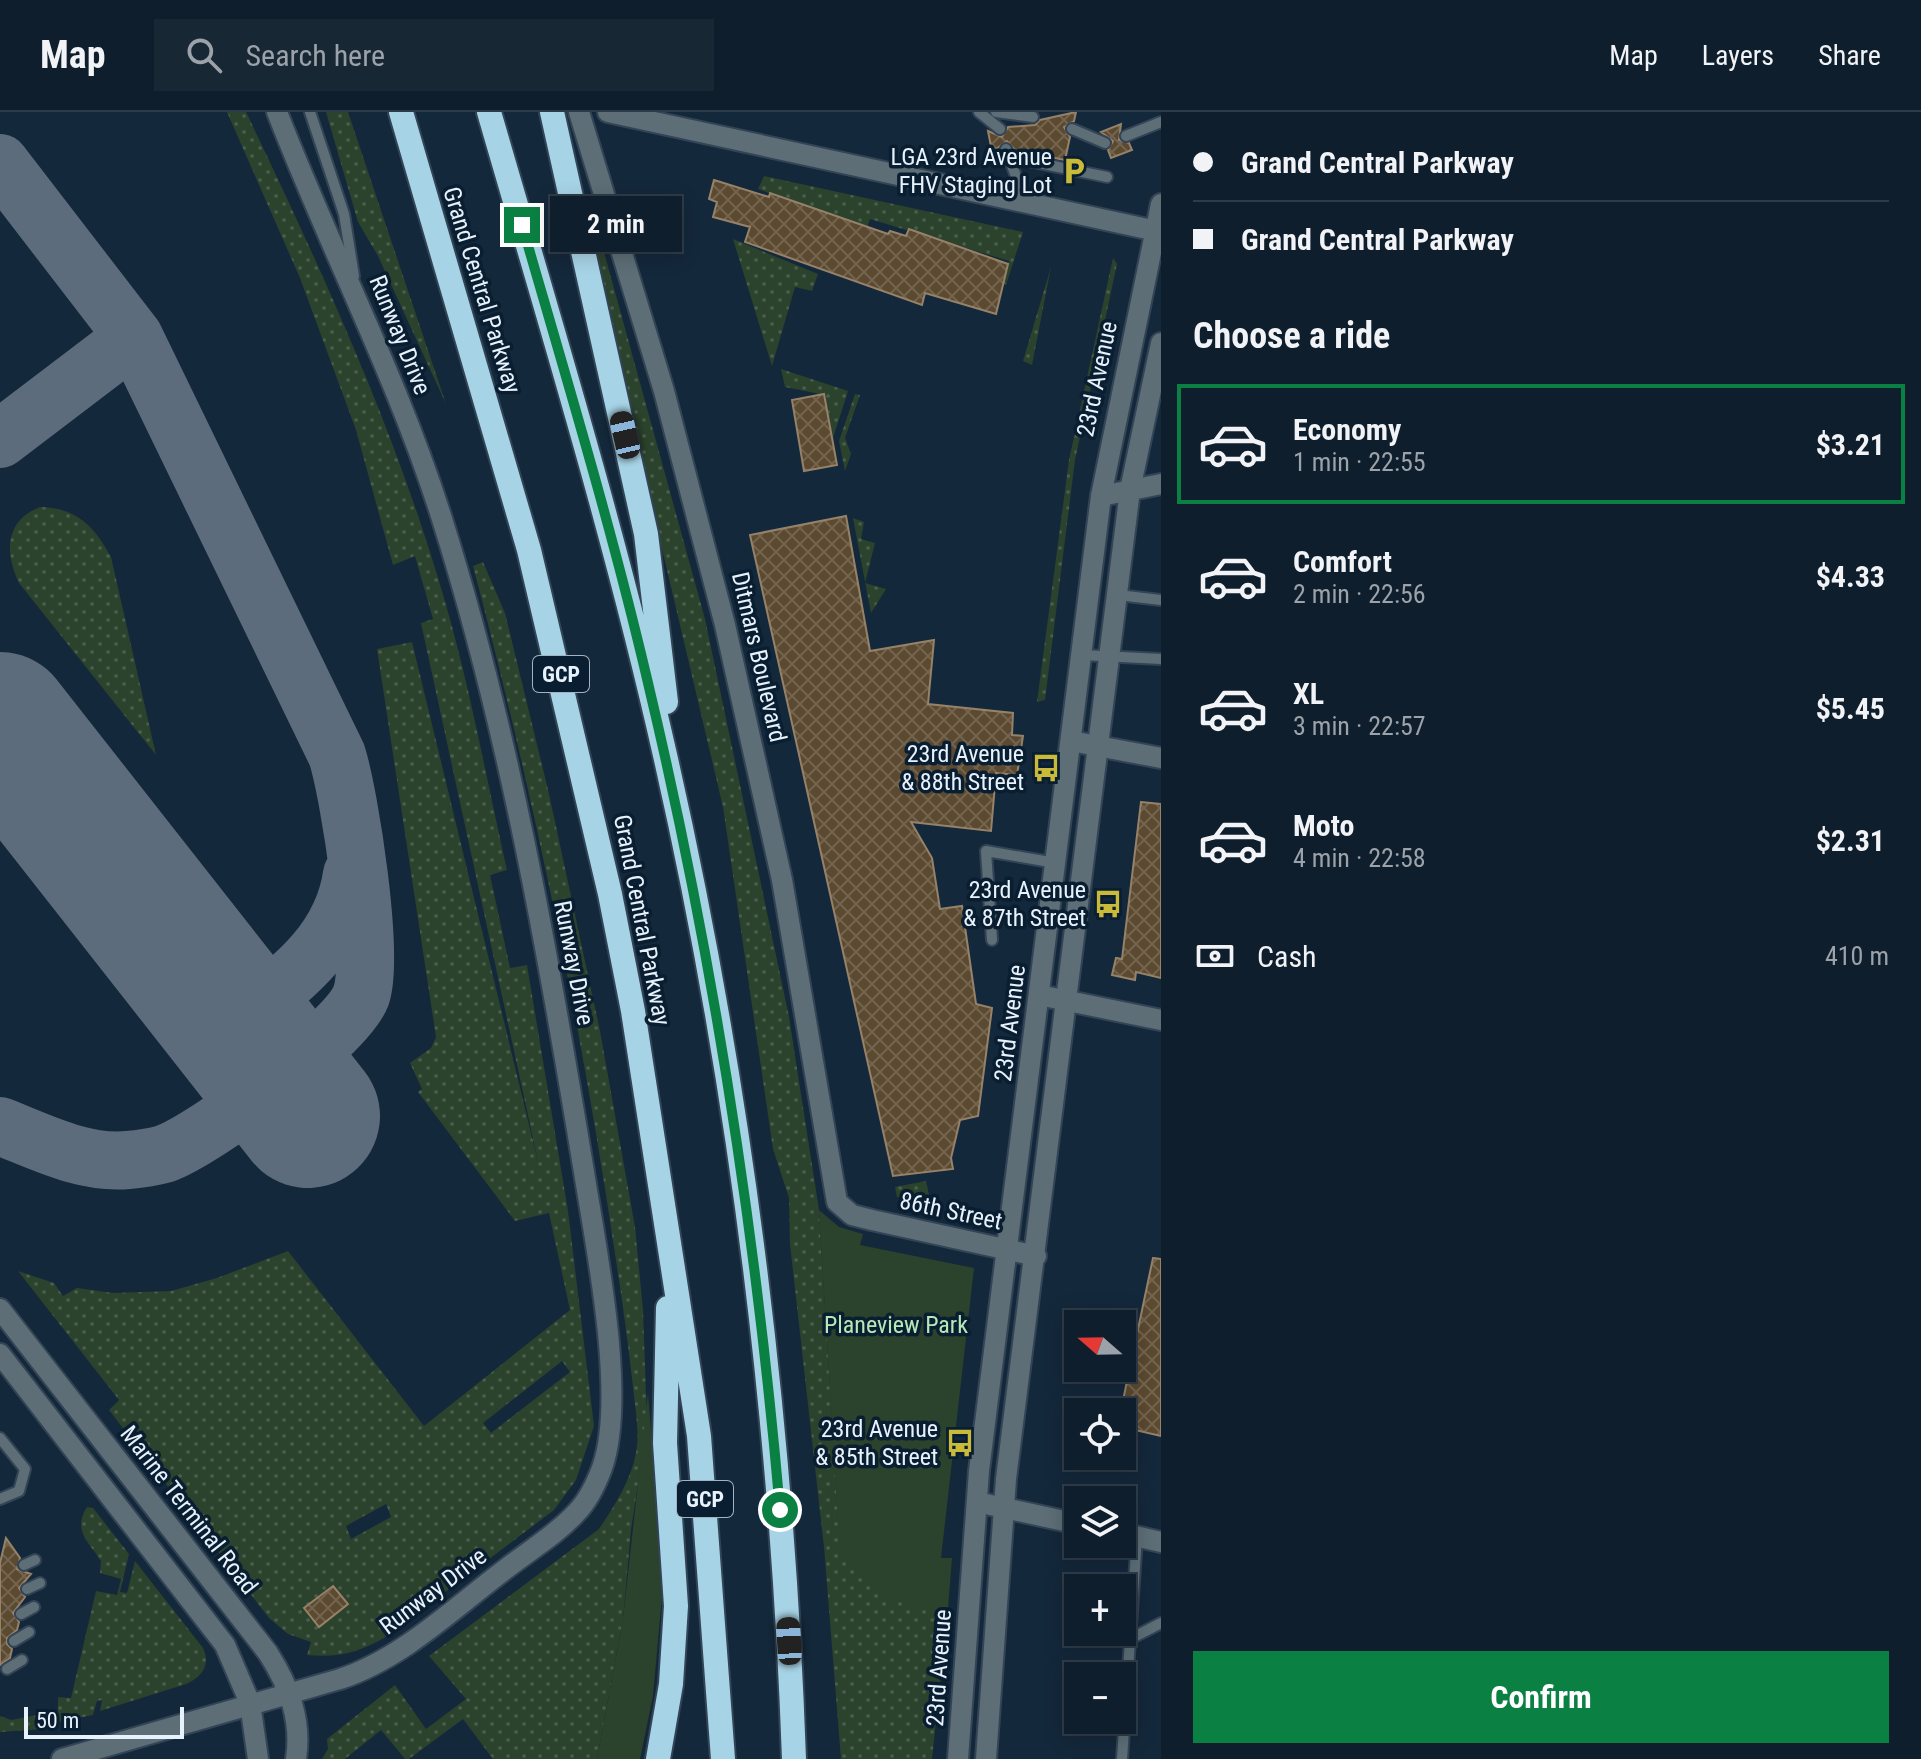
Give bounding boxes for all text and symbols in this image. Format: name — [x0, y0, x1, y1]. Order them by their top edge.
search box — [154, 19, 714, 91]
text: Map — [40, 33, 106, 77]
icon: search — [182, 33, 226, 77]
text: Search here — [246, 38, 385, 73]
text: Map — [1609, 39, 1658, 72]
text: Layers — [1702, 39, 1774, 72]
text: Share — [1818, 39, 1881, 72]
place label: LGA 23rd Avenue FHV Staging Lot — [891, 143, 1052, 199]
text: Grand Central Parkway — [1241, 145, 1514, 180]
parking icon: LGA 23rd Avenue FHV Staging Lot — [1059, 156, 1089, 186]
street label: Grand Central Parkway — [437, 183, 527, 397]
callout: 2 min — [550, 197, 682, 253]
route end — [504, 207, 540, 243]
text: 2 min — [587, 209, 645, 239]
text: Grand Central Parkway — [1241, 222, 1514, 257]
street label: Runway Drive — [363, 271, 437, 399]
text: Choose a ride — [1193, 315, 1390, 357]
street label: 23rd Avenue — [1071, 319, 1123, 439]
icon: car — [1197, 408, 1269, 480]
car — [608, 409, 642, 461]
text: Economy — [1293, 412, 1401, 447]
text: $3.21 — [1816, 427, 1885, 462]
text: 1 min · 22:55 — [1293, 447, 1426, 477]
icon: car — [1197, 540, 1269, 612]
text: Comfort — [1293, 544, 1392, 579]
text: $4.33 — [1816, 559, 1885, 594]
street label: Ditmars Boulevard — [726, 569, 792, 745]
text: 2 min · 22:56 — [1293, 579, 1426, 609]
road number: GCP — [533, 656, 589, 692]
icon: car — [1197, 672, 1269, 744]
text: XL — [1293, 676, 1324, 711]
text: $5.45 — [1816, 691, 1885, 726]
text: 3 min · 22:57 — [1293, 711, 1426, 741]
place label: 23rd Avenue & 88th Street — [901, 740, 1024, 796]
bus stop icon: 23rd Avenue & 88th Street — [1031, 753, 1061, 783]
icon: car — [1197, 804, 1269, 876]
text: Moto — [1293, 808, 1354, 843]
street label: Grand Central Parkway — [608, 812, 676, 1028]
text: $2.31 — [1816, 823, 1885, 858]
text: 4 min · 22:58 — [1293, 843, 1426, 873]
place label: 23rd Avenue & 87th Street — [963, 876, 1086, 932]
bus stop icon: 23rd Avenue & 87th Street — [1093, 889, 1123, 919]
street label: Runway Drive — [548, 898, 600, 1028]
icon: cash — [1193, 934, 1237, 978]
text: Cash — [1257, 939, 1317, 974]
text: 410 m — [1825, 941, 1889, 971]
street label: 23rd Avenue — [989, 963, 1031, 1083]
street label: 86th Street — [897, 1186, 1005, 1236]
north arrow — [1064, 1310, 1136, 1382]
map controls — [1064, 1310, 1136, 1734]
park label: Planeview Park — [824, 1311, 968, 1339]
button: locate — [1064, 1398, 1136, 1470]
place label: 23rd Avenue & 85th Street — [815, 1415, 938, 1471]
street label: Marine Terminal Road — [115, 1420, 263, 1600]
bus stop icon: 23rd Avenue & 85th Street — [945, 1428, 975, 1458]
road number: GCP — [677, 1481, 733, 1517]
button: layers — [1064, 1486, 1136, 1558]
route start — [762, 1492, 798, 1528]
street label: Runway Drive — [374, 1542, 492, 1640]
button: + — [1064, 1574, 1136, 1646]
street label: 23rd Avenue — [921, 1609, 957, 1727]
car — [776, 1616, 802, 1666]
button: Confirm — [1193, 1651, 1889, 1743]
button: − — [1064, 1662, 1136, 1734]
scale bar — [24, 1703, 184, 1739]
text: 50 m — [36, 1708, 79, 1733]

